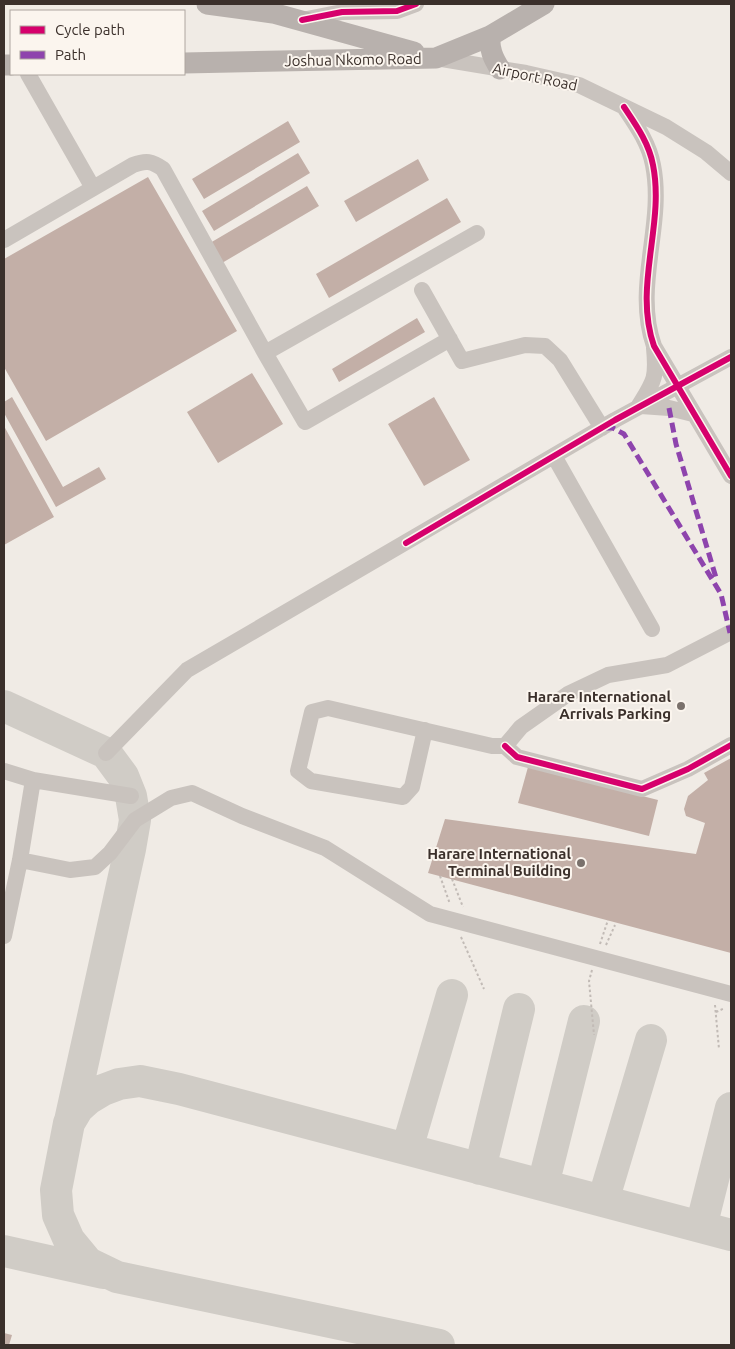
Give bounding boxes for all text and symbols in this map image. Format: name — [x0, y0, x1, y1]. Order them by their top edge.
legend — [10, 10, 185, 75]
text: Cycle path — [55, 21, 125, 38]
text: Path — [55, 46, 86, 63]
street label: Joshua Nkomo Road — [284, 50, 422, 69]
street label: Airport Road — [491, 59, 579, 94]
place label: Harare International Arrivals Parking — [527, 688, 671, 722]
marker: Harare International Arrivals Parking — [675, 700, 687, 712]
place label: Harare International Terminal Building — [427, 845, 571, 879]
marker: Harare International Terminal Building — [575, 857, 587, 869]

